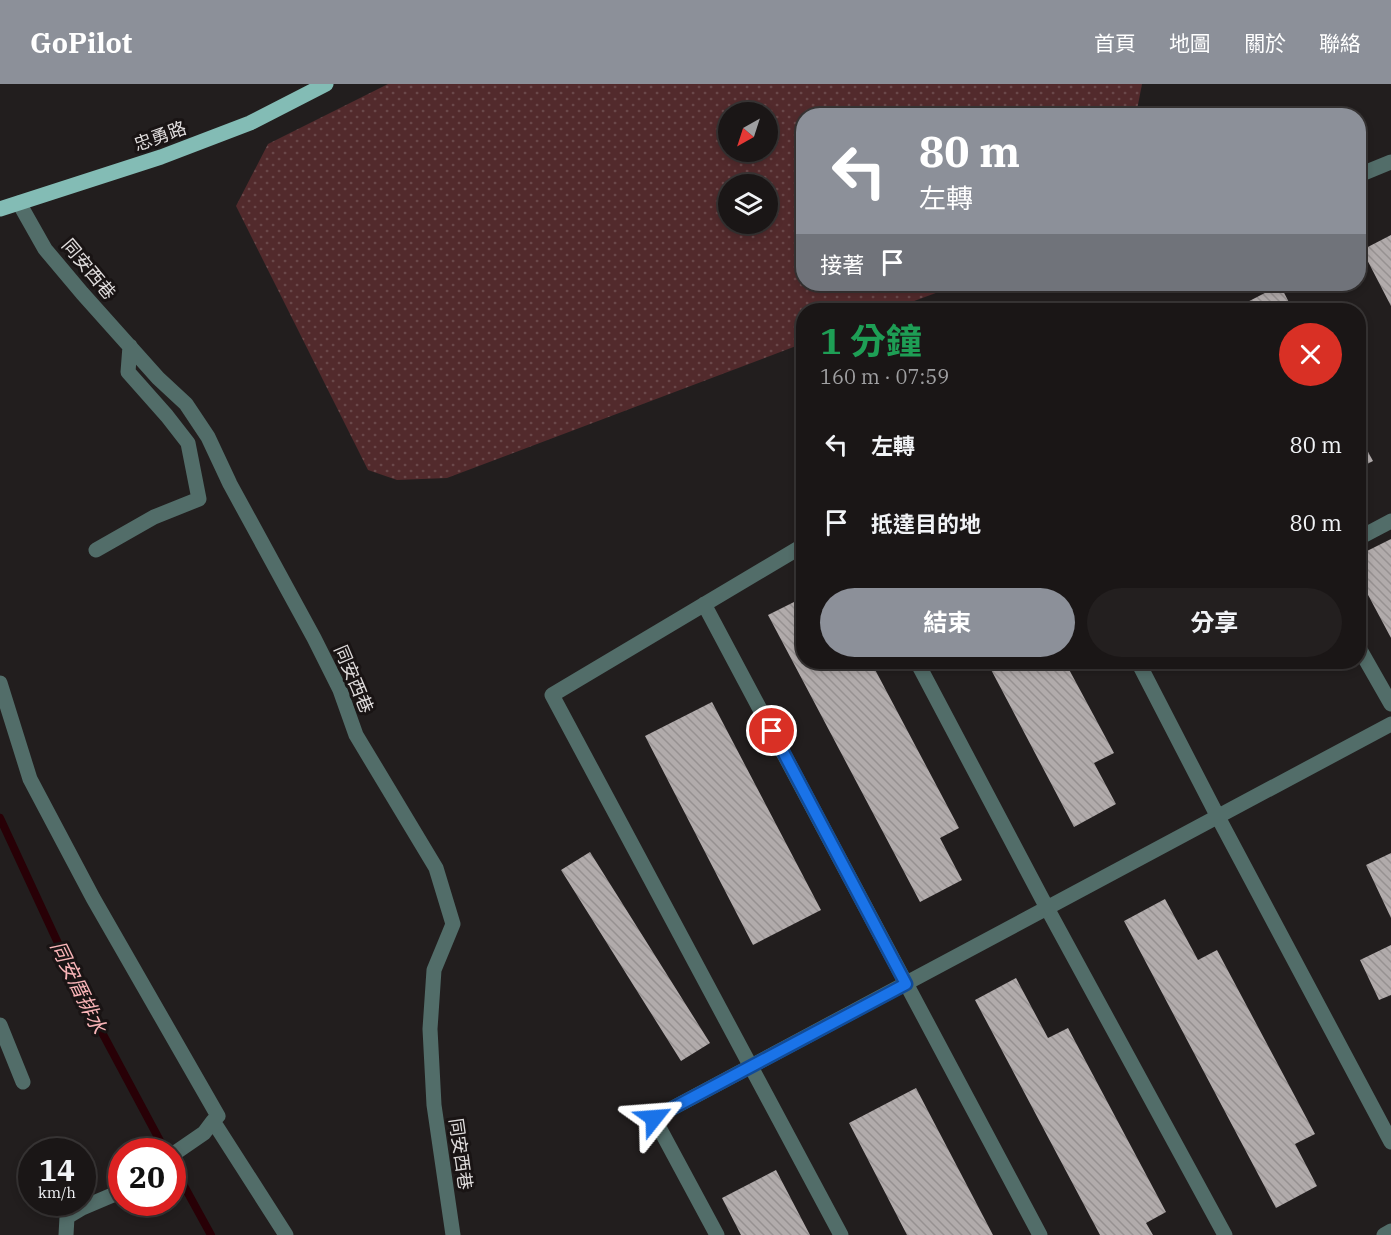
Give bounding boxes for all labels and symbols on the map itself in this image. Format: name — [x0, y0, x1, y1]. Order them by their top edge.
north arrow — [718, 102, 778, 162]
street label: 忠勇路 — [131, 116, 189, 156]
street label: 同安西巷 — [57, 234, 121, 304]
street label: 同安西巷 — [329, 641, 379, 717]
pin — [746, 705, 797, 756]
water label: 同安厝排水 — [45, 936, 113, 1039]
position arrow — [622, 1086, 686, 1150]
street label: 同安西巷 — [445, 1117, 477, 1191]
speed limit sign: 20 — [108, 1138, 186, 1216]

